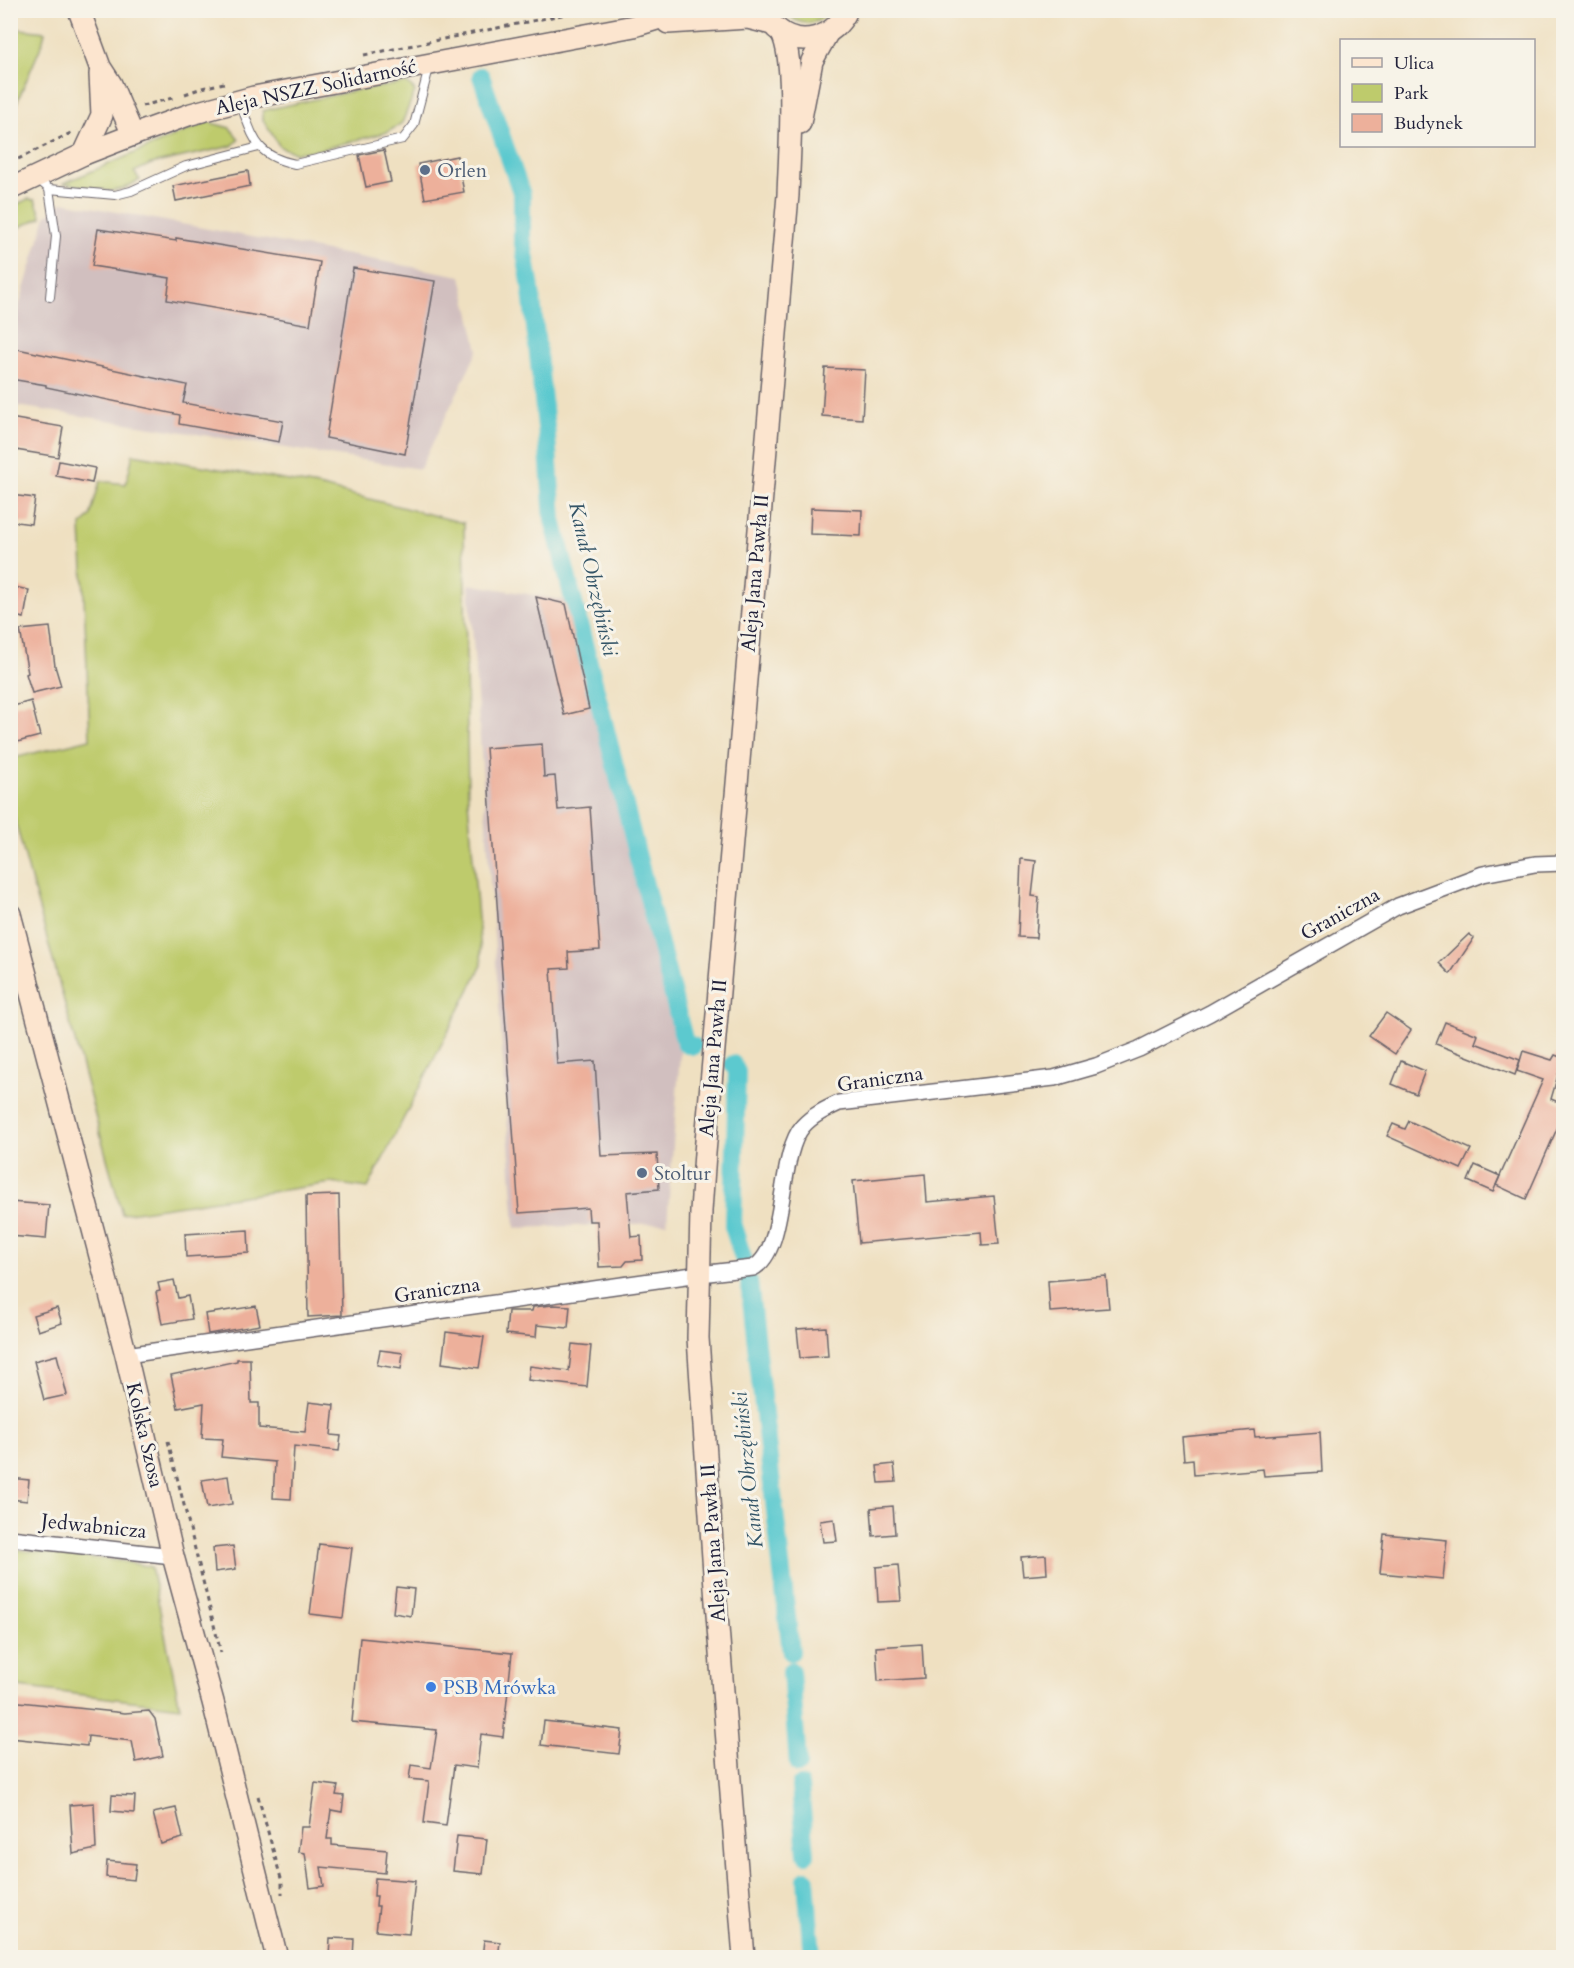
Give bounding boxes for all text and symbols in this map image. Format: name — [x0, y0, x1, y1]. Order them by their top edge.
legend — [1340, 39, 1535, 147]
text: Ulica — [1394, 51, 1435, 76]
street label: Aleja NSZZ Solidarność — [213, 52, 419, 122]
text: Park — [1394, 81, 1429, 106]
text: Budynek — [1394, 111, 1464, 136]
place label: Orlen — [437, 157, 488, 184]
marker: Orlen — [418, 163, 432, 177]
street label: Aleja Jana Pawła II — [735, 493, 775, 653]
water label: Kanał Obrzębiński — [561, 499, 625, 659]
street label: Graniczna — [1295, 881, 1385, 947]
street label: Aleja Jana Pawła II — [693, 978, 733, 1138]
street label: Graniczna — [835, 1060, 925, 1098]
place label: Stoltur — [654, 1160, 712, 1187]
marker: Stoltur — [635, 1166, 649, 1180]
street label: Graniczna — [392, 1271, 482, 1309]
street label: Kolska Szosa — [120, 1380, 170, 1491]
water label: Kanał Obrzębiński — [725, 1390, 771, 1550]
street label: Aleja Jana Pawła II — [694, 1463, 732, 1623]
street label: Jedwabnicza — [37, 1507, 148, 1545]
place label: PSB Mrówka — [443, 1674, 556, 1701]
marker: PSB Mrówka — [424, 1680, 438, 1694]

